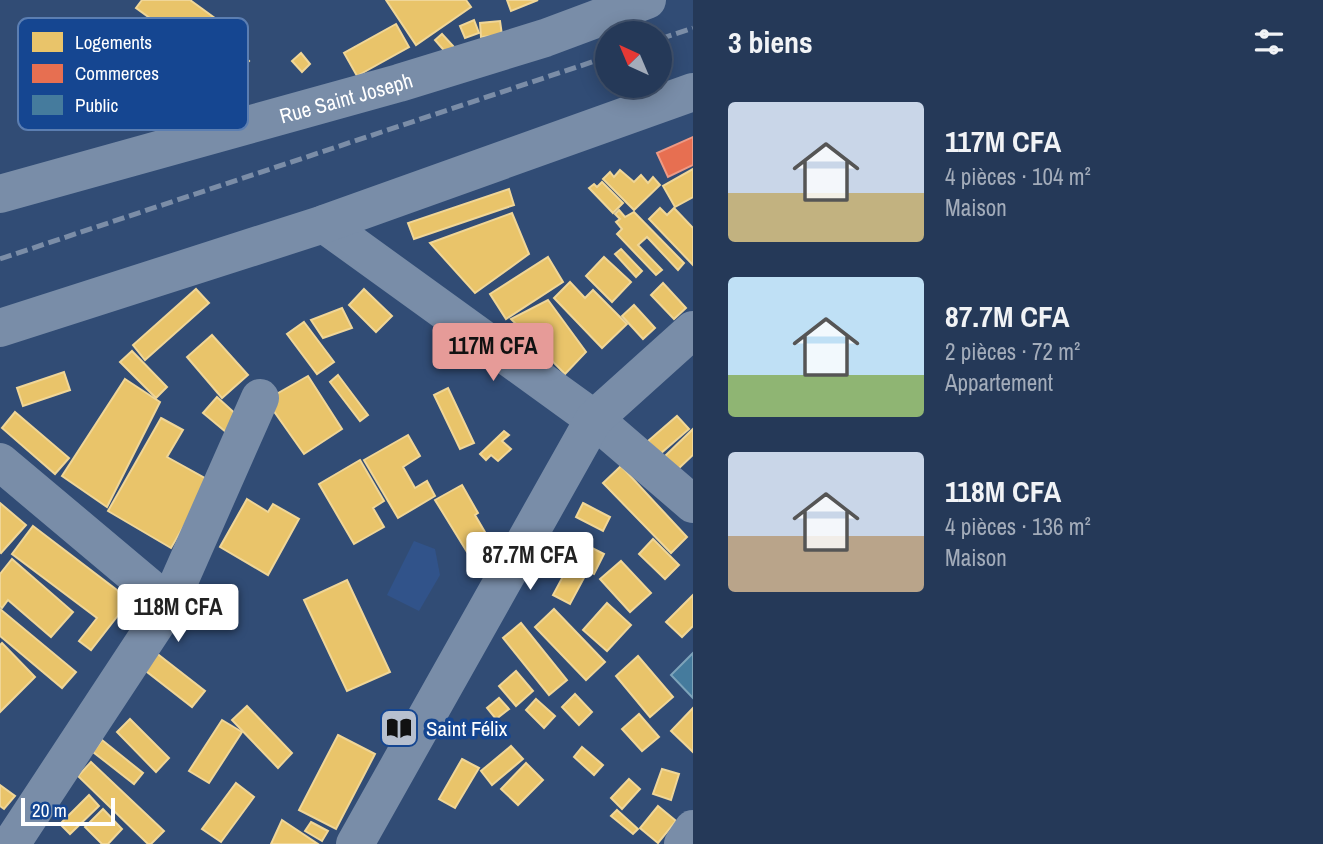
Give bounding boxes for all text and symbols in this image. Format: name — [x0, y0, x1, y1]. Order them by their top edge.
legend — [18, 18, 248, 130]
north arrow — [595, 21, 672, 98]
map controls — [595, 21, 672, 98]
text: 3 biens — [728, 22, 813, 62]
icon: filters — [1250, 23, 1288, 61]
text: Logements — [75, 29, 152, 55]
text: Commerces — [75, 60, 159, 86]
street label: Rue Saint Joseph — [276, 65, 416, 130]
text: Public — [75, 92, 119, 118]
text: 117M CFA — [945, 121, 1061, 161]
icon: home — [784, 130, 868, 214]
text: 4 pièces · 104 m² — [945, 161, 1091, 192]
text: Maison — [945, 192, 1007, 223]
text: 87.7M CFA — [945, 296, 1069, 336]
icon: home — [784, 305, 868, 389]
pin: 117M CFA — [421, 324, 565, 383]
text: 117M CFA — [448, 330, 538, 361]
text: 2 pièces · 72 m² — [945, 336, 1080, 367]
text: Appartement — [945, 367, 1053, 398]
text: 118M CFA — [945, 471, 1061, 511]
icon: home — [784, 480, 868, 564]
text: 4 pièces · 136 m² — [945, 511, 1091, 542]
pin: 87.7M CFA — [450, 532, 610, 592]
text: 87.7M CFA — [482, 539, 578, 570]
text: Maison — [945, 542, 1007, 573]
pin: 118M CFA — [106, 584, 250, 644]
text: 118M CFA — [133, 591, 223, 622]
library icon: Saint Félix — [378, 707, 420, 749]
place label: Saint Félix — [426, 714, 508, 743]
scale bar — [21, 795, 116, 827]
text: 20 m — [32, 797, 67, 823]

